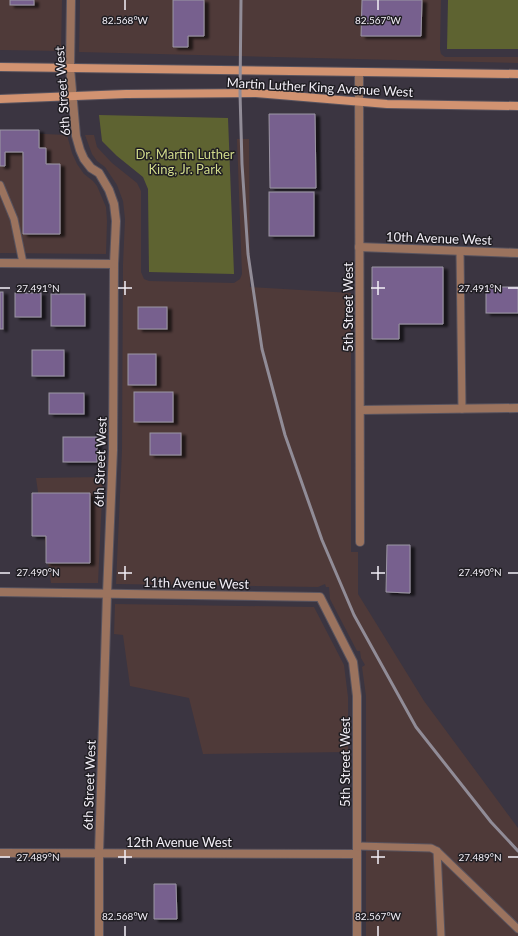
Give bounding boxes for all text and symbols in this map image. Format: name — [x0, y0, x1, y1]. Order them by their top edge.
text: 82.568°W — [102, 14, 149, 26]
text: 82.567°W — [355, 14, 402, 26]
street label: 6th Street West — [51, 45, 73, 136]
street label: Martin Luther King Avenue West — [226, 74, 414, 100]
park label: Dr. Martin Luther King, Jr. Park — [135, 146, 235, 177]
street label: 10th Avenue West — [386, 228, 493, 248]
street label: 5th Street West — [340, 262, 356, 352]
text: 27.491°N — [16, 282, 60, 294]
text: 27.491°N — [458, 282, 502, 294]
street label: 6th Street West — [90, 416, 110, 507]
text: 27.490°N — [16, 566, 60, 578]
text: 27.490°N — [458, 566, 502, 578]
street label: 11th Avenue West — [143, 574, 249, 592]
street label: 5th Street West — [337, 717, 353, 807]
street label: 6th Street West — [79, 739, 99, 830]
street label: 12th Avenue West — [126, 834, 232, 850]
text: 27.489°N — [16, 851, 60, 863]
text: 27.489°N — [458, 851, 502, 863]
text: 82.568°W — [102, 910, 149, 922]
text: 82.567°W — [355, 910, 402, 922]

